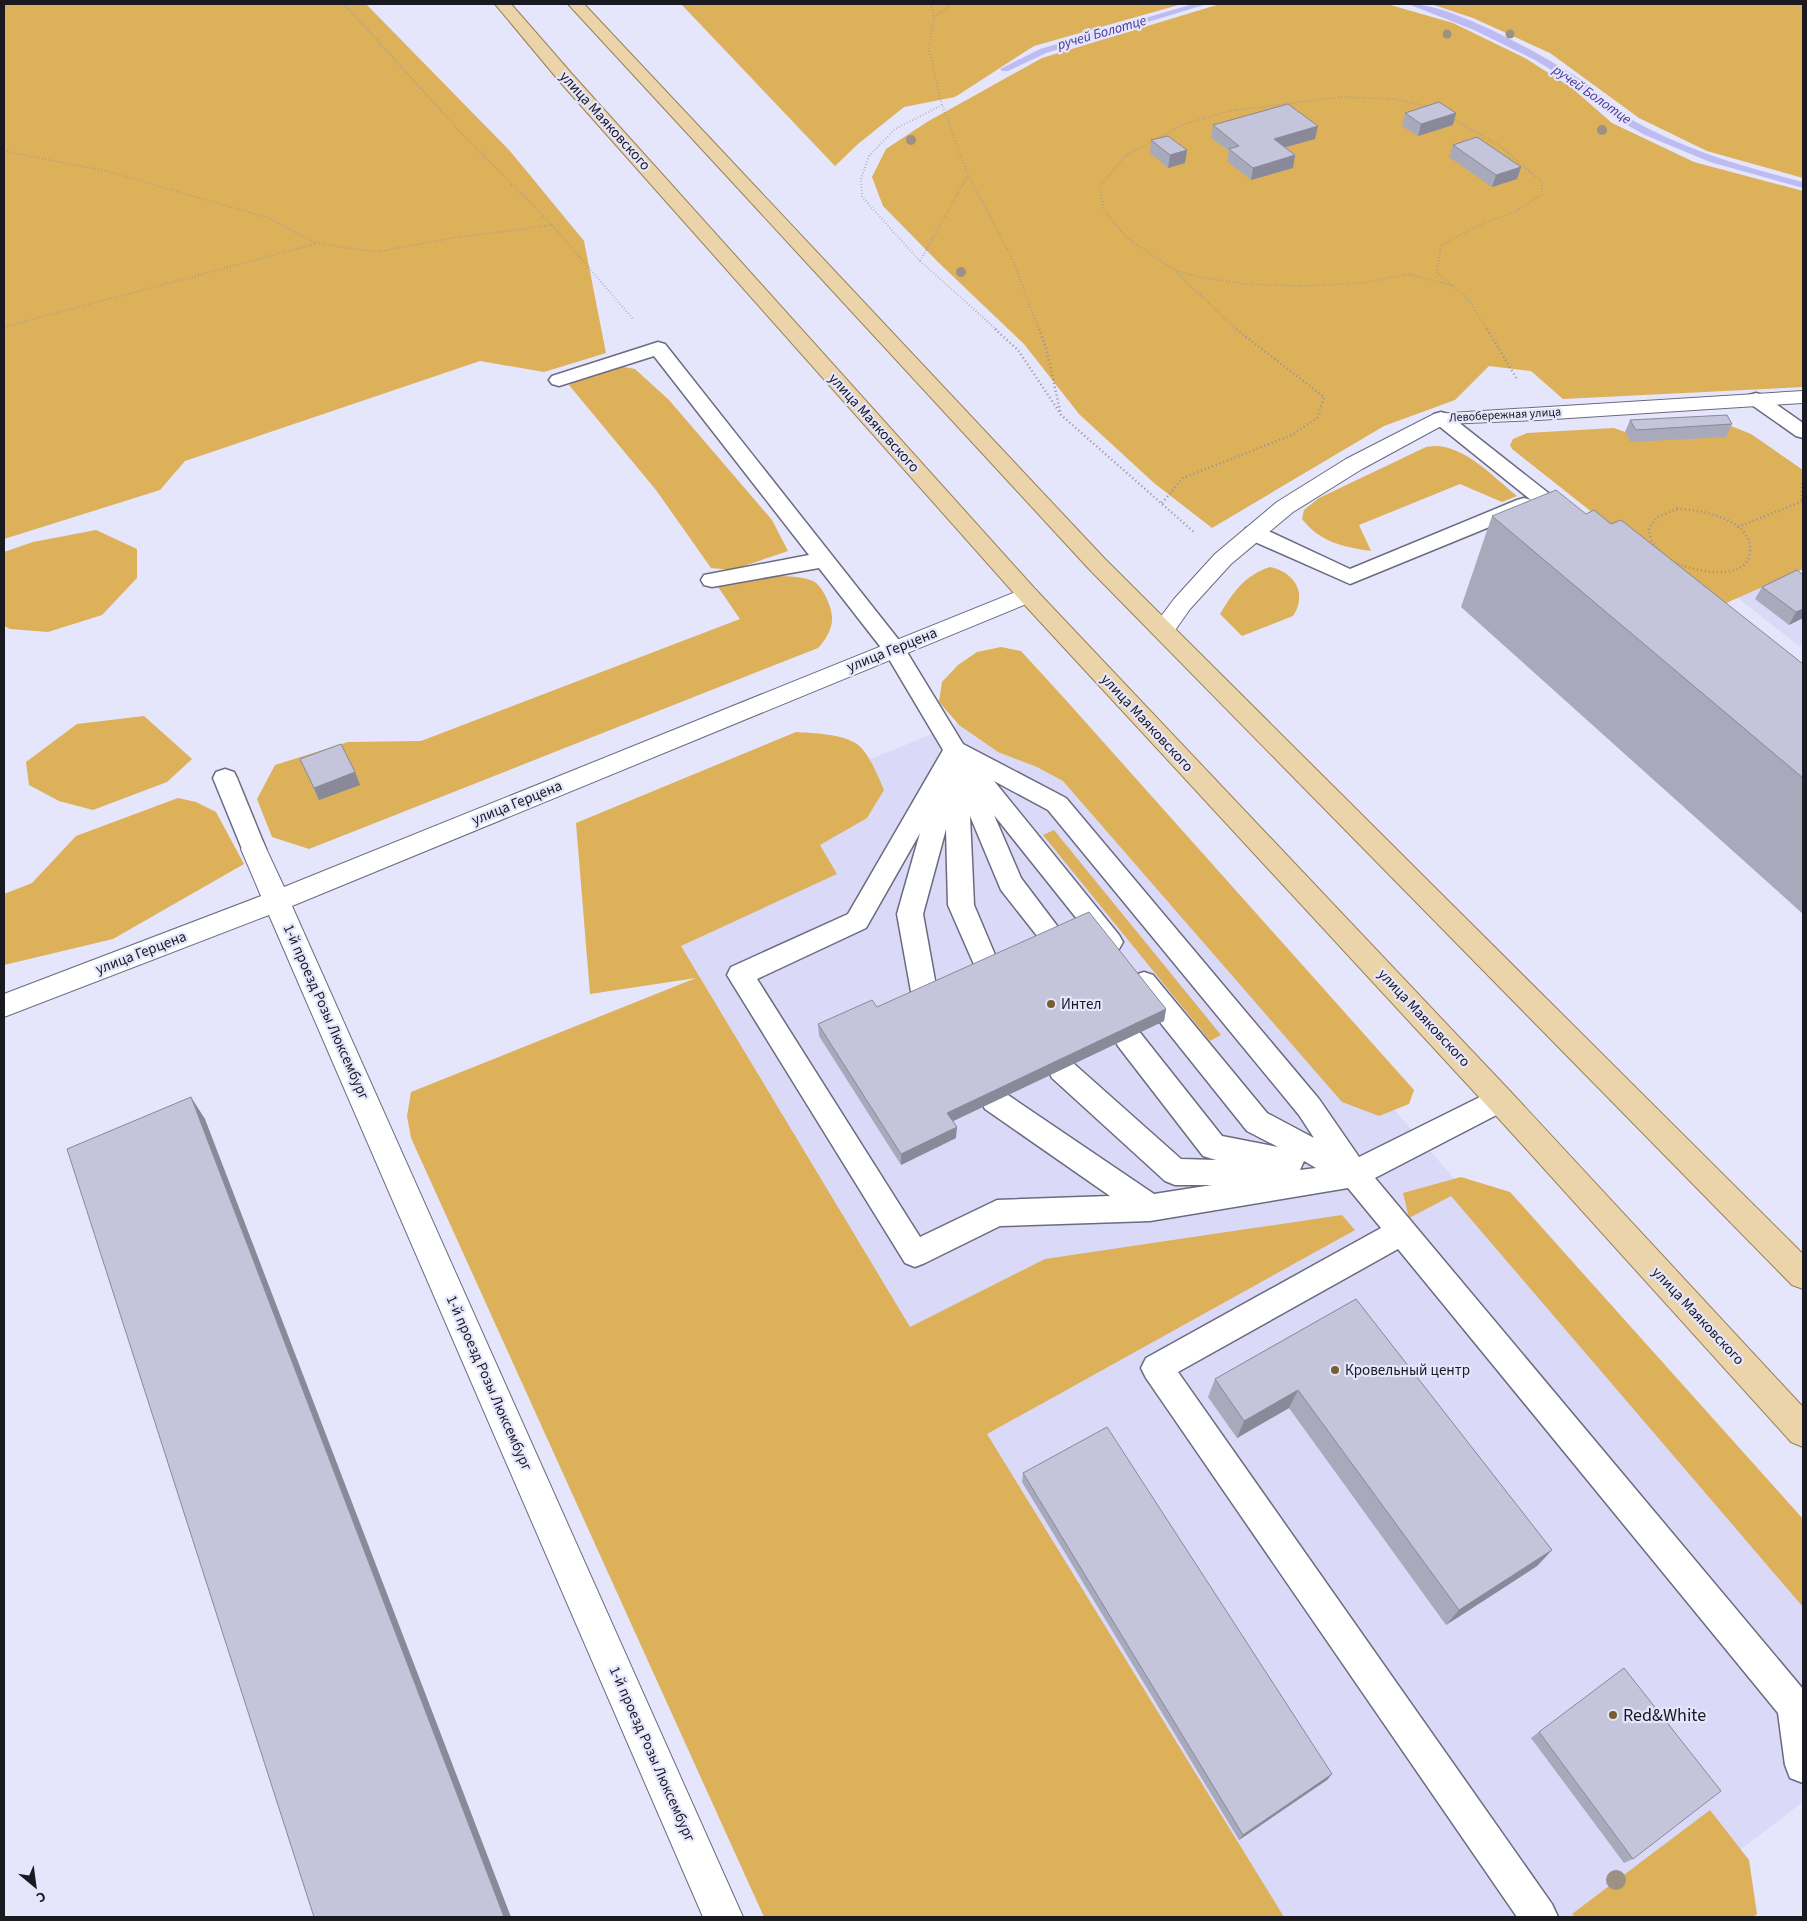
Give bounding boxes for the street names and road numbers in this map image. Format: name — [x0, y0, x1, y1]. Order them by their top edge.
street label: улица Маяковского — [555, 67, 655, 175]
street label: улица Маяковского — [824, 369, 924, 477]
street label: Левобережная улица — [1449, 404, 1561, 426]
street label: улица Герцена — [844, 622, 940, 678]
street label: улица Маяковского — [1096, 669, 1198, 777]
street label: улица Герцена — [469, 775, 565, 831]
street label: 1-й проезд Розы Люксембург — [278, 921, 374, 1103]
street label: улица Герцена — [93, 926, 189, 980]
street label: улица Маяковского — [1373, 964, 1475, 1072]
street label: улица Маяковского — [1647, 1262, 1749, 1370]
street label: 1-й проезд Розы Люксембург — [441, 1292, 537, 1474]
street label: 1-й проезд Розы Люксембург — [604, 1663, 700, 1845]

